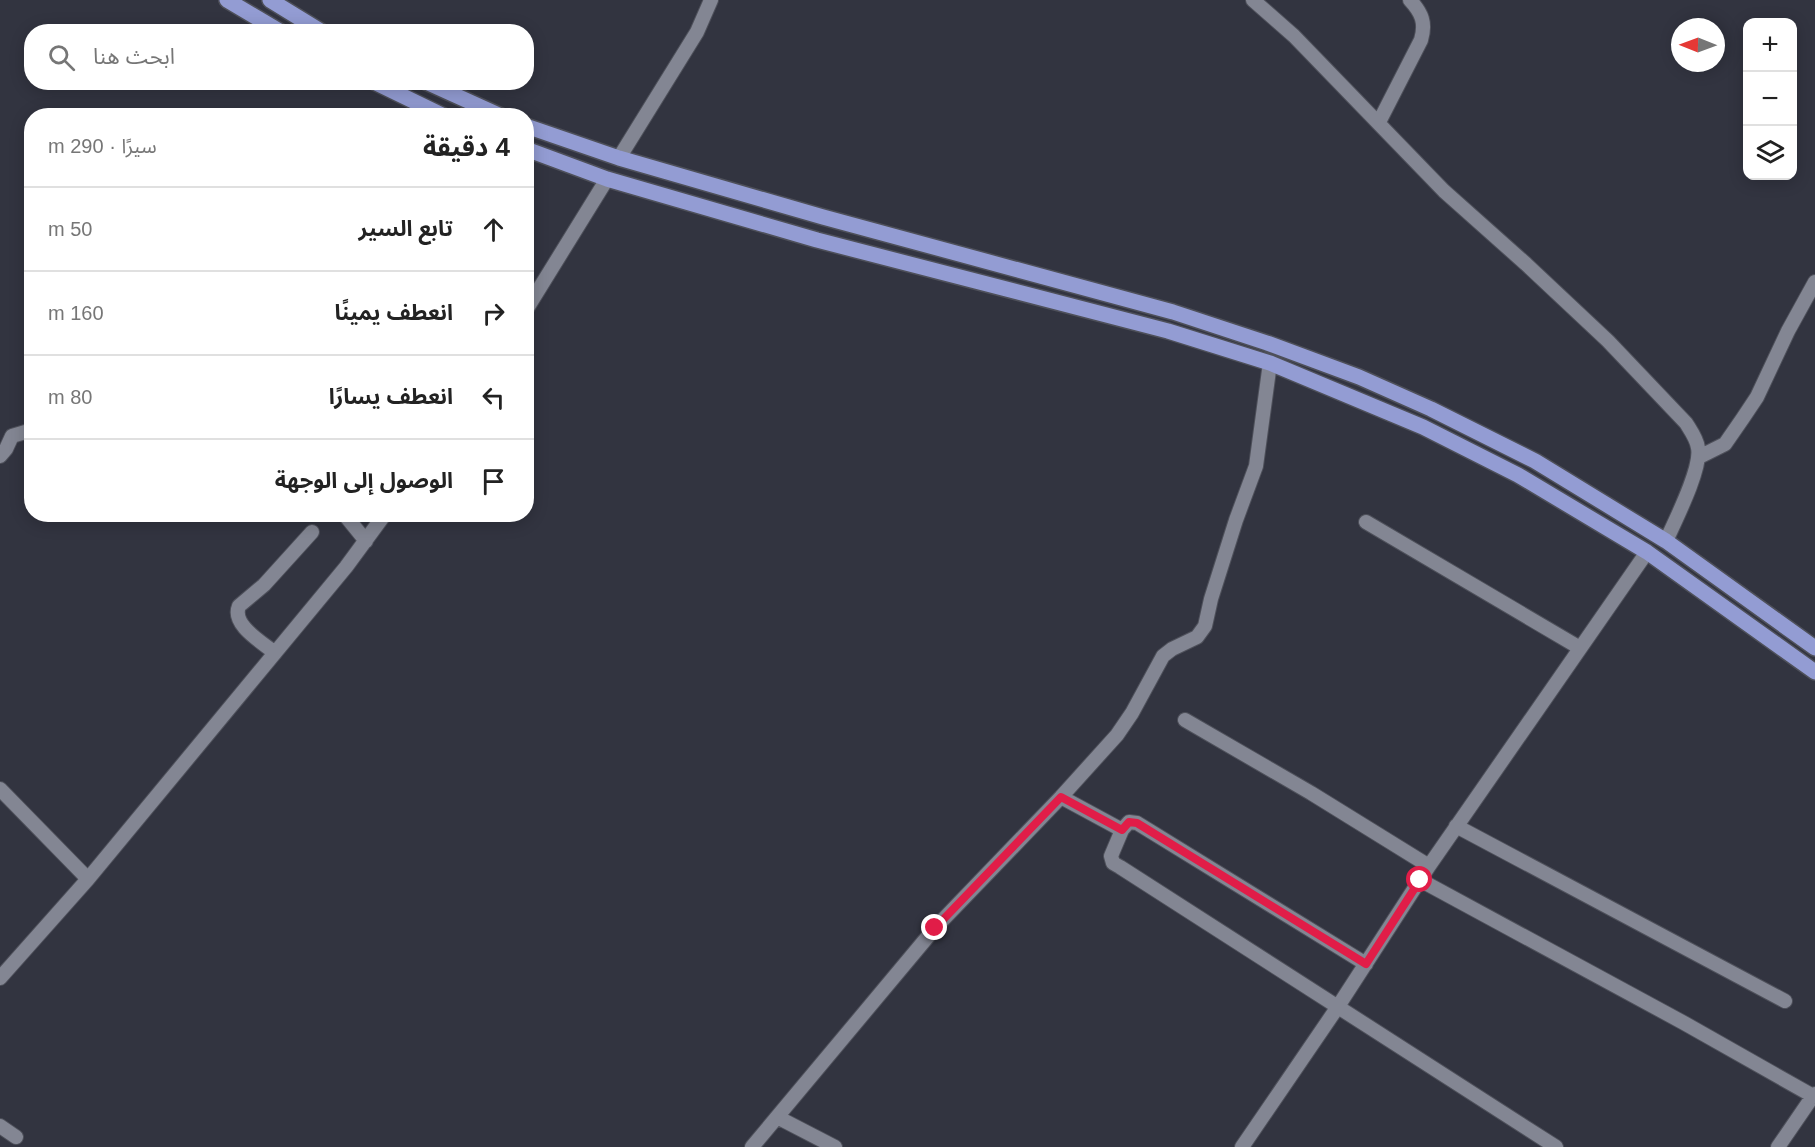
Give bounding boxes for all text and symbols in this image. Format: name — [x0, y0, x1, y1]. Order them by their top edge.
north arrow — [1671, 18, 1725, 72]
map controls — [1743, 18, 1797, 180]
button: + — [1743, 18, 1797, 72]
search box — [24, 24, 534, 90]
icon: search — [45, 41, 78, 74]
text: ابحث هنا — [93, 44, 175, 69]
button: − — [1743, 72, 1797, 126]
button: layers — [1743, 126, 1797, 180]
text: 4 دقيقة — [423, 132, 510, 162]
text: سيرًا · 290 m — [48, 135, 157, 157]
icon: ahead — [477, 213, 510, 246]
text: تابع السير — [359, 216, 453, 241]
text: 50 m — [48, 218, 92, 240]
icon: right — [477, 297, 510, 330]
text: انعطف يمينًا — [334, 300, 453, 325]
text: 160 m — [48, 302, 104, 324]
icon: left — [477, 381, 510, 414]
text: انعطف يسارًا — [329, 384, 453, 409]
text: 80 m — [48, 386, 92, 408]
icon: arrive — [477, 465, 510, 498]
text: الوصول إلى الوجهة — [275, 468, 453, 493]
route start — [1406, 866, 1432, 892]
route end — [921, 914, 947, 940]

